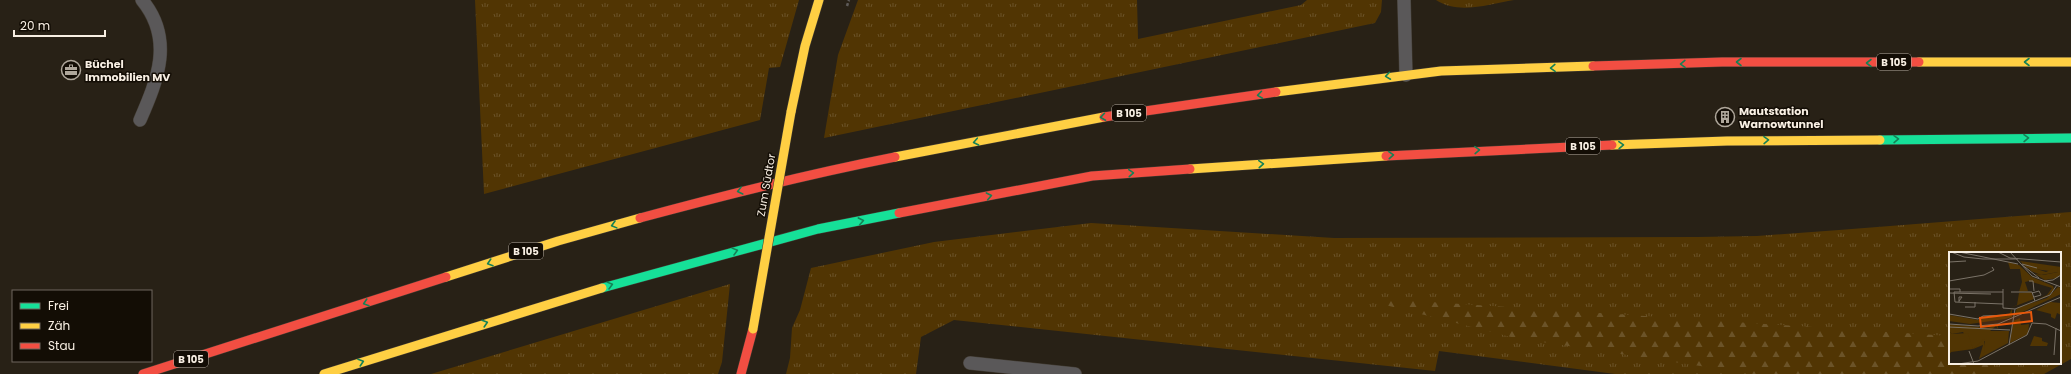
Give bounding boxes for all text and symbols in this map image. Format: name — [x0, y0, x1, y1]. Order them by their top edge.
scale bar — [14, 12, 105, 38]
text: 20 m — [20, 17, 50, 34]
road number: B 105 — [1877, 54, 1911, 70]
place label: Büchel Immobilien MV — [85, 56, 170, 85]
one-way arrow — [1736, 58, 1742, 66]
one-way arrow — [2024, 58, 2030, 66]
office icon: Büchel Immobilien MV — [60, 59, 82, 81]
one-way arrow — [1680, 59, 1686, 68]
one-way arrow — [1866, 59, 1872, 67]
one-way arrow — [1550, 64, 1556, 72]
one-way arrow — [1385, 72, 1391, 81]
one-way arrow — [1257, 90, 1263, 99]
place label: Mautstation Warnowtunnel — [1739, 103, 1823, 132]
road number: B 105 — [1112, 105, 1146, 121]
building icon: Mautstation Warnowtunnel — [1714, 106, 1736, 128]
one-way arrow — [1100, 112, 1106, 121]
one-way arrow — [2023, 134, 2029, 142]
one-way arrow — [1893, 135, 1899, 143]
one-way arrow — [1763, 136, 1769, 144]
one-way arrow — [972, 137, 979, 145]
road number: B 105 — [1566, 138, 1600, 154]
one-way arrow — [1618, 140, 1624, 149]
one-way arrow — [1474, 146, 1480, 155]
one-way arrow — [1388, 151, 1394, 160]
street label: Zum Südtor — [753, 152, 779, 218]
one-way arrow — [1258, 160, 1264, 169]
one-way arrow — [1128, 169, 1134, 178]
one-way arrow — [737, 187, 743, 195]
one-way arrow — [986, 192, 992, 201]
one-way arrow — [858, 217, 864, 225]
one-way arrow — [611, 220, 618, 229]
road number: B 105 — [509, 243, 543, 259]
one-way arrow — [731, 247, 738, 256]
inset map — [1949, 252, 2061, 364]
one-way arrow — [487, 258, 494, 267]
one-way arrow — [606, 282, 613, 290]
legend — [12, 290, 152, 362]
text: Frei — [48, 297, 69, 314]
one-way arrow — [363, 298, 370, 307]
text: Zäh — [48, 317, 70, 334]
one-way arrow — [481, 319, 488, 328]
text: Stau — [48, 337, 75, 354]
road number: B 105 — [174, 351, 208, 367]
one-way arrow — [357, 358, 364, 367]

